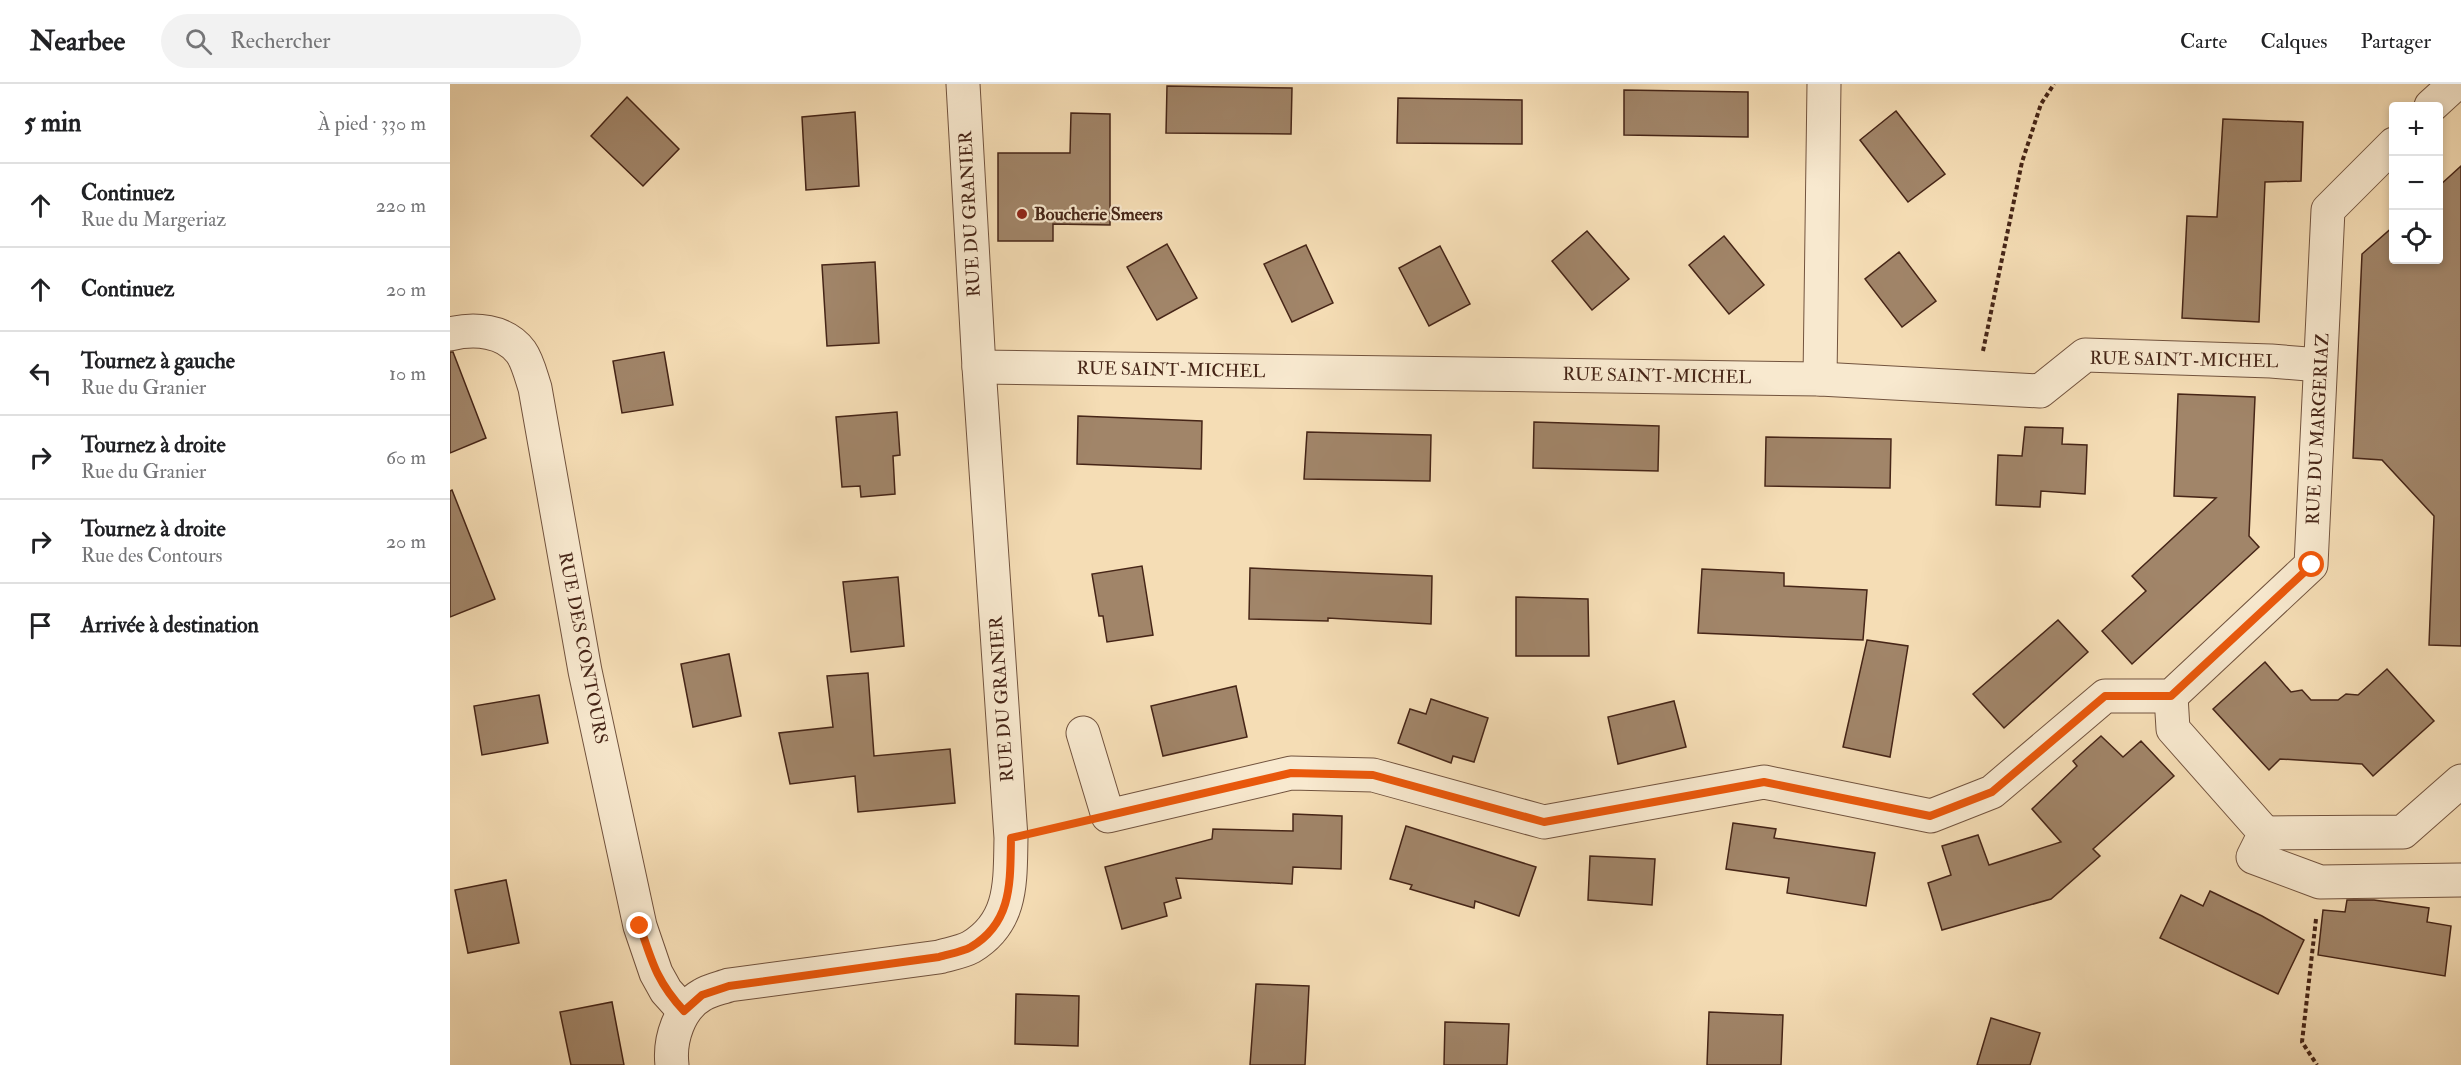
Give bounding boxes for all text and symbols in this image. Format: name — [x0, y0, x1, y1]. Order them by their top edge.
search box — [161, 14, 581, 68]
text: Nearbee — [30, 24, 125, 59]
icon: search — [182, 25, 215, 58]
text: Rechercher — [230, 27, 331, 55]
text: Carte — [2180, 28, 2227, 55]
text: Calques — [2260, 28, 2327, 55]
text: Partager — [2360, 28, 2431, 55]
map controls — [2389, 102, 2443, 264]
button: + — [2389, 102, 2443, 156]
text: 5 min — [24, 107, 81, 139]
text: À pied · 330 m — [318, 111, 426, 136]
street label: RUE DU GRANIER — [954, 129, 986, 298]
button: − — [2389, 156, 2443, 210]
text: Continuez — [81, 179, 174, 207]
icon: ahead — [24, 189, 57, 222]
text: 220 m — [376, 193, 426, 218]
place label: Boucherie Smeers — [1034, 203, 1163, 226]
text: Rue du Margeriaz — [81, 207, 226, 232]
marker: Boucherie Smeers — [1015, 207, 1029, 221]
button: locate — [2389, 210, 2443, 264]
icon: ahead — [24, 273, 57, 306]
text: Continuez — [81, 275, 174, 303]
text: 20 m — [386, 277, 426, 302]
street label: RUE DU MARGERIAZ — [2301, 332, 2335, 526]
text: Tournez à gauche — [81, 347, 235, 375]
street label: RUE SAINT-MICHEL — [2089, 347, 2279, 373]
icon: left — [24, 357, 57, 390]
street label: RUE SAINT-MICHEL — [1076, 357, 1266, 383]
text: 10 m — [389, 361, 426, 386]
street label: RUE SAINT-MICHEL — [1562, 363, 1752, 389]
text: Rue du Granier — [81, 375, 206, 400]
text: Tournez à droite — [81, 431, 226, 459]
icon: right — [24, 441, 57, 474]
text: 60 m — [386, 445, 426, 470]
text: Rue du Granier — [81, 459, 206, 484]
text: Tournez à droite — [81, 515, 226, 543]
icon: right — [24, 525, 57, 558]
text: 20 m — [386, 529, 426, 554]
text: Rue des Contours — [81, 543, 222, 568]
street label: RUE DES CONTOURS — [553, 550, 613, 746]
route start — [2298, 551, 2324, 577]
icon: arrive — [24, 609, 57, 642]
text: Arrivée à destination — [81, 611, 259, 639]
street label: RUE DU GRANIER — [985, 614, 1019, 783]
route end — [626, 912, 652, 938]

